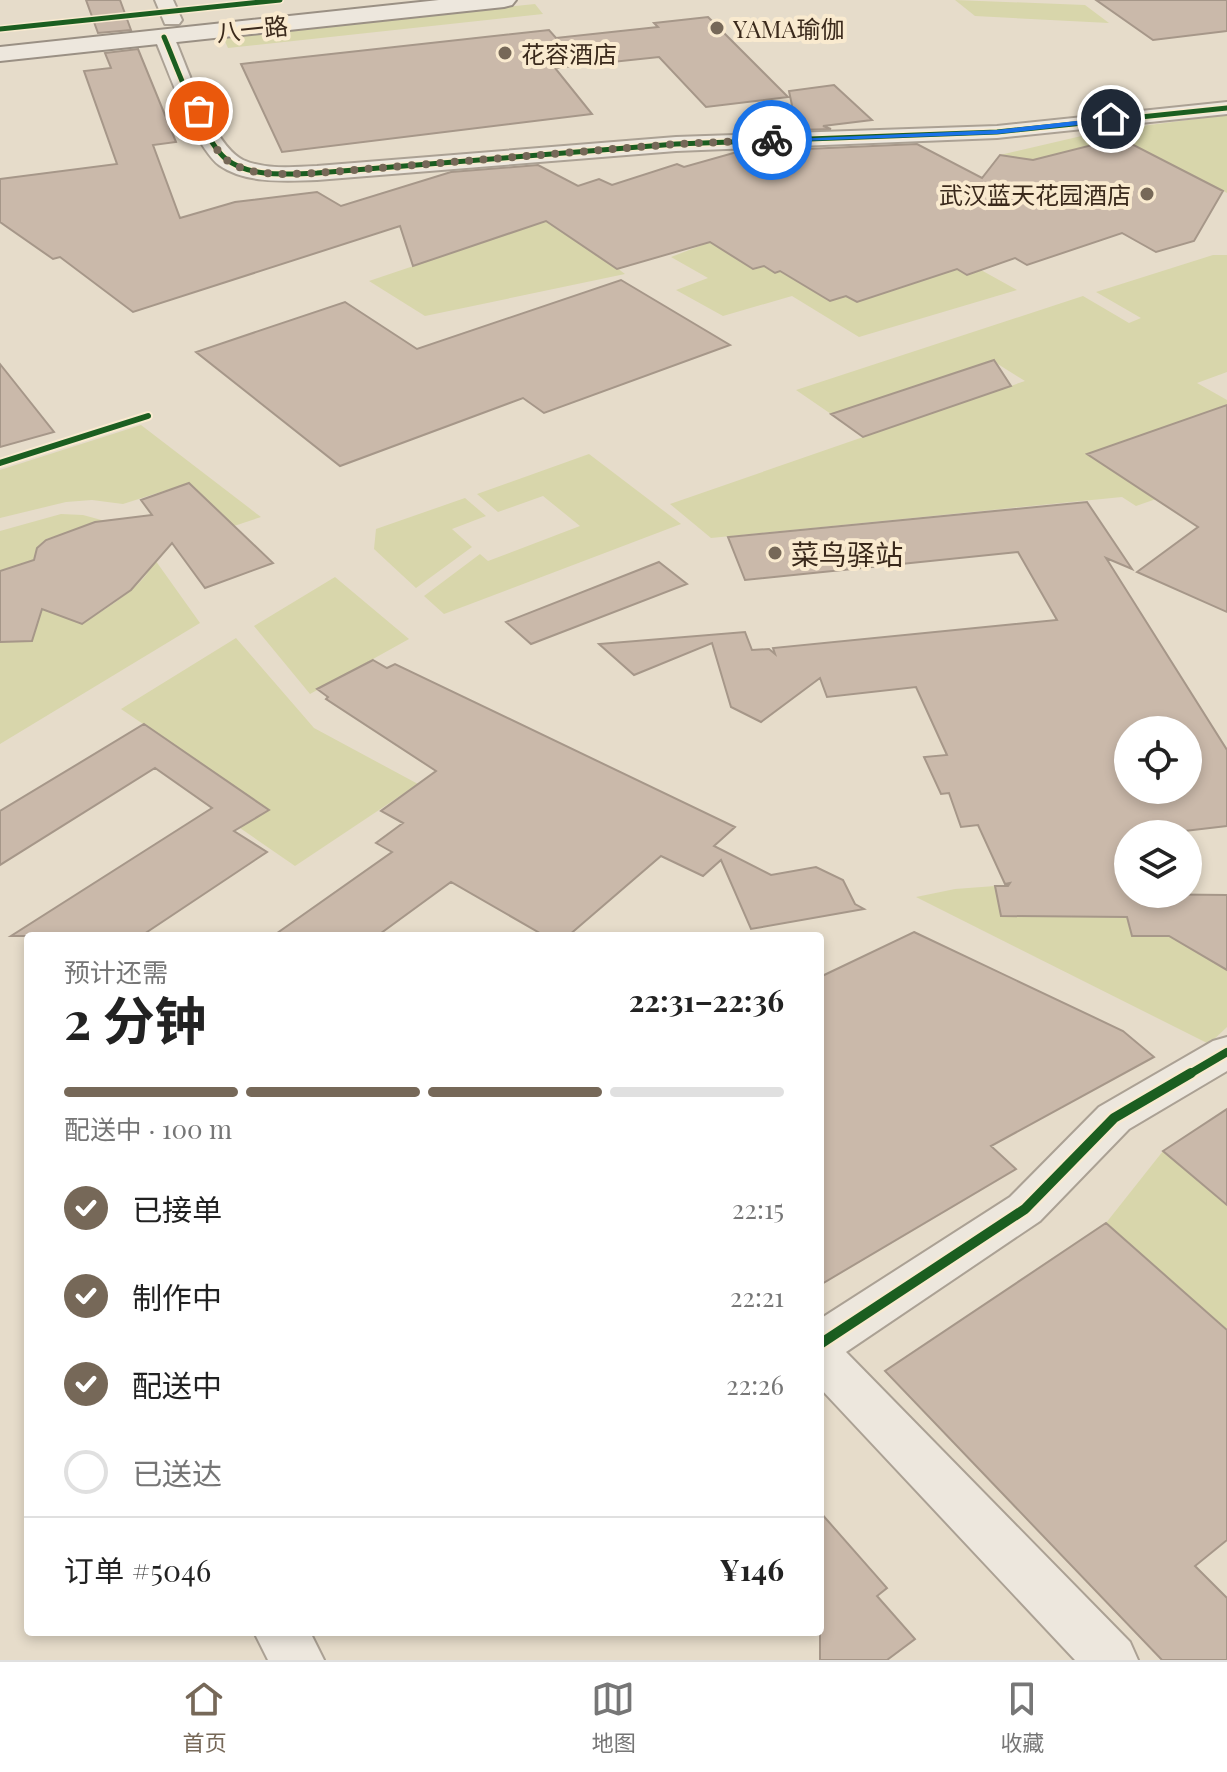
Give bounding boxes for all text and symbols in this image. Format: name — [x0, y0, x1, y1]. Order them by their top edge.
street label: 八一路 — [215, 8, 289, 48]
place label: YAMA瑜伽 — [732, 12, 845, 44]
marker: YAMA瑜伽 — [708, 19, 726, 37]
place label: 花容酒店 — [521, 37, 617, 69]
marker: 花容酒店 — [496, 44, 514, 62]
pin — [165, 77, 233, 145]
pin — [1077, 85, 1145, 153]
icon: bag — [177, 89, 221, 133]
icon: home — [1089, 97, 1133, 141]
courier — [732, 100, 812, 180]
icon: bike — [750, 118, 794, 162]
place label: 武汉蓝天花园酒店 — [939, 178, 1131, 210]
marker: 武汉蓝天花园酒店 — [1138, 185, 1156, 203]
place label: 菜鸟驿站 — [791, 535, 903, 572]
marker: 菜鸟驿站 — [766, 544, 784, 562]
map controls — [1114, 716, 1202, 908]
button: locate — [1114, 716, 1202, 804]
button: layers — [1114, 820, 1202, 908]
text: 预计还需 — [64, 954, 168, 989]
text: 22:31–22:36 — [629, 980, 784, 1020]
text: 2 分钟 — [64, 984, 207, 1053]
text: 配送中 · 100 m — [64, 1111, 232, 1146]
icon: check — [64, 1186, 108, 1230]
text: 已接单 — [132, 1189, 222, 1229]
text: 22:15 — [732, 1191, 784, 1226]
icon: check — [64, 1274, 108, 1318]
text: 制作中 — [132, 1277, 222, 1317]
text: 22:21 — [730, 1279, 784, 1314]
icon: check — [64, 1362, 108, 1406]
text: 配送中 — [132, 1365, 222, 1405]
text: 22:26 — [726, 1367, 784, 1402]
text: 已送达 — [132, 1453, 222, 1493]
text: ¥146 — [720, 1549, 784, 1589]
text: 订单 #5046 — [64, 1550, 211, 1590]
tab: 首页 — [182, 1677, 227, 1757]
tab: 地图 — [591, 1677, 636, 1757]
tab: 收藏 — [1000, 1677, 1045, 1757]

